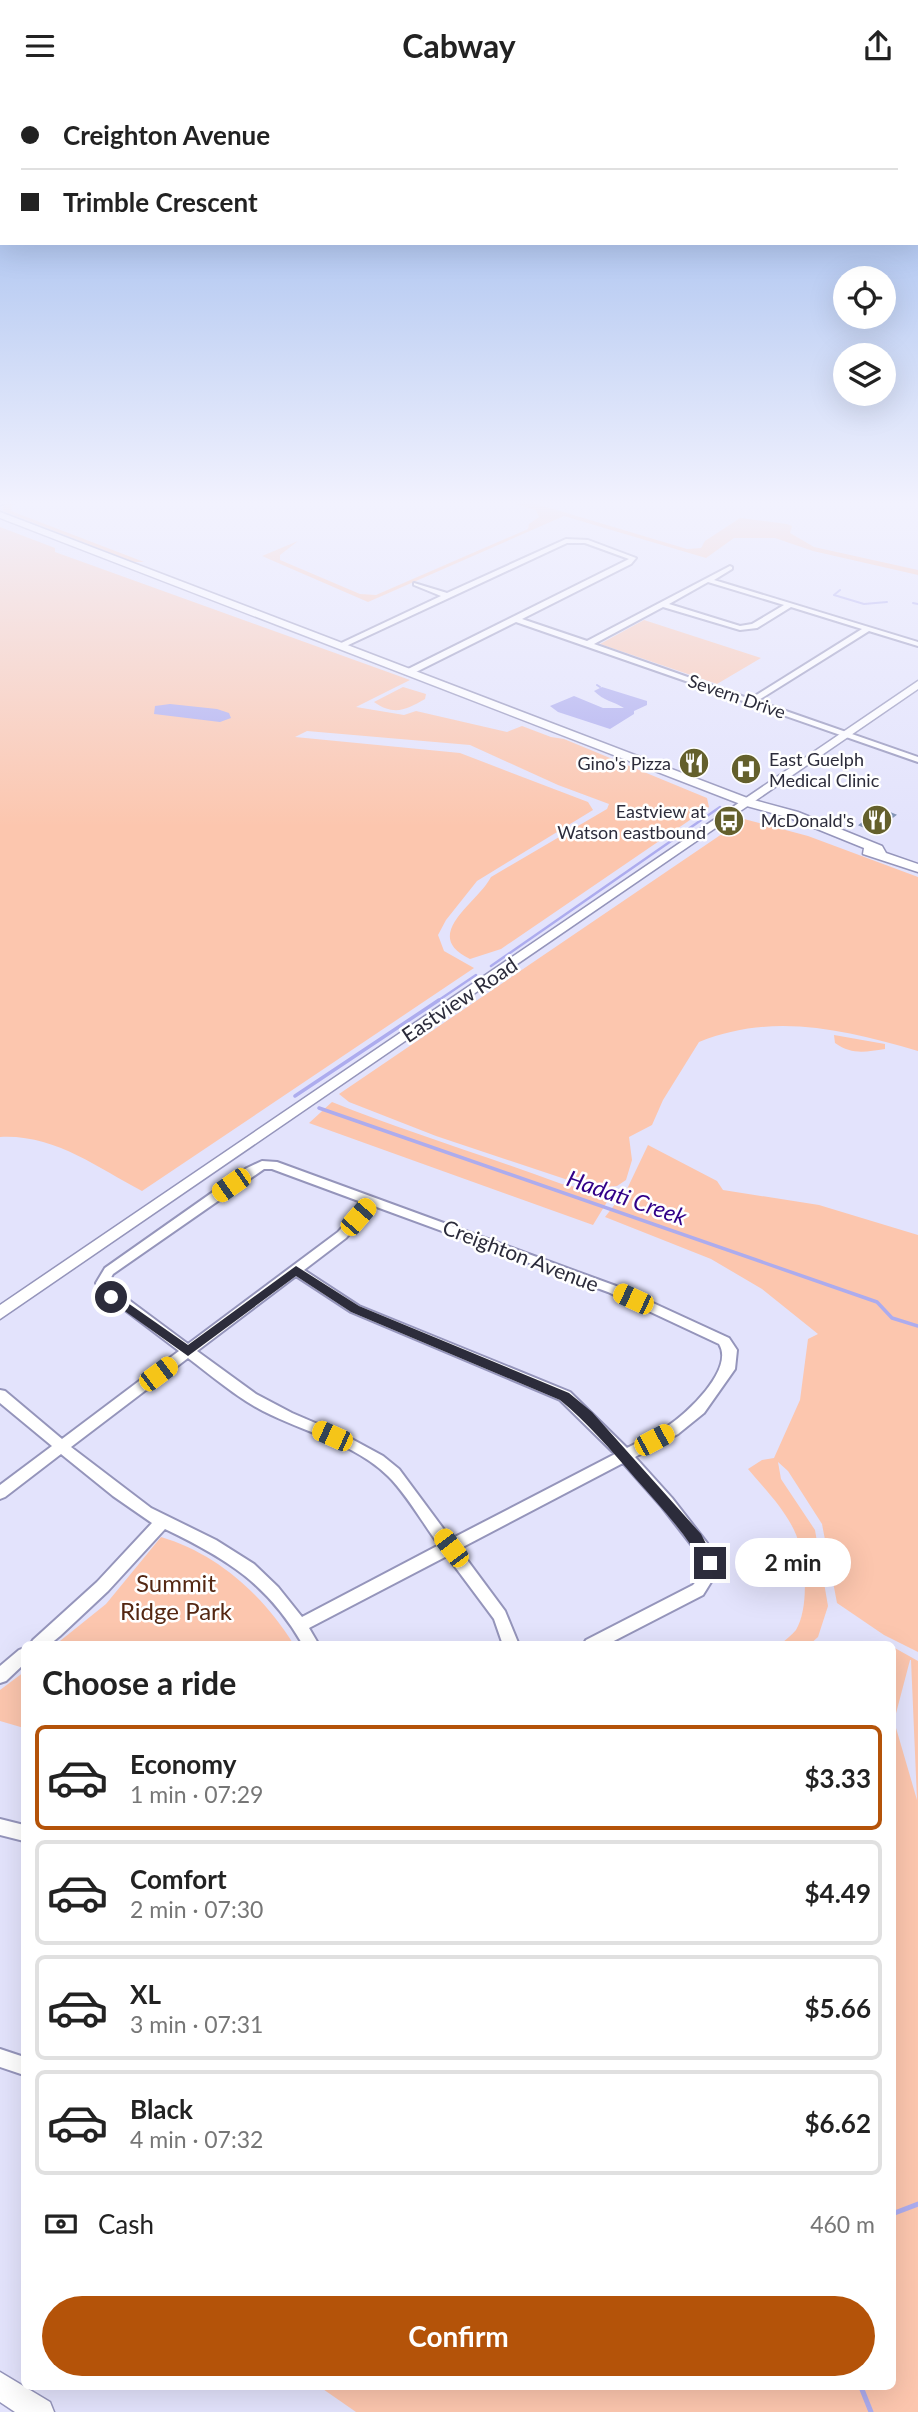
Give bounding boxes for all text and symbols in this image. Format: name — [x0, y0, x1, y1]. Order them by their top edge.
text: Cabway — [402, 26, 516, 65]
icon: menu — [21, 27, 59, 65]
icon: share — [859, 27, 897, 65]
text: Creighton Avenue — [63, 119, 270, 151]
text: Trimble Crescent — [63, 186, 258, 218]
map controls — [833, 266, 896, 406]
button: locate — [833, 266, 896, 329]
button: layers — [833, 343, 896, 406]
street label: Severn Drive — [685, 669, 789, 723]
restaurant icon: Gino's Pizza — [677, 746, 711, 780]
place label: East Guelph Medical Clinic — [769, 748, 880, 791]
place label: Gino's Pizza — [578, 752, 671, 774]
hospital icon: East Guelph Medical Clinic — [729, 752, 763, 786]
place label: Eastview at Watson eastbound — [557, 800, 707, 843]
restaurant icon: McDonald's — [860, 803, 894, 837]
bus stop icon: Eastview at Watson eastbound — [712, 804, 746, 838]
place label: McDonald's — [761, 809, 854, 831]
street label: Eastview Road — [396, 951, 522, 1047]
water label: Hadati Creek — [563, 1163, 692, 1231]
car — [208, 1164, 255, 1206]
car — [337, 1194, 380, 1240]
street label: Creighton Avenue — [439, 1214, 603, 1296]
route start — [95, 1281, 127, 1313]
car — [610, 1281, 657, 1317]
car — [135, 1353, 182, 1395]
car — [309, 1418, 356, 1454]
car — [631, 1421, 678, 1459]
car — [430, 1525, 473, 1571]
callout: 2 min — [734, 1539, 850, 1587]
route end — [694, 1547, 726, 1579]
text: 2 min — [764, 1548, 822, 1576]
park label: Summit Ridge Park — [120, 1568, 233, 1625]
text: Choose a ride — [42, 1663, 236, 1702]
icon: car — [46, 1746, 109, 1809]
text: Economy — [130, 1748, 236, 1780]
text: $3.33 — [805, 1762, 871, 1794]
text: 1 min · 07:29 — [130, 1780, 263, 1808]
icon: car — [46, 1861, 109, 1924]
text: Comfort — [130, 1863, 227, 1895]
text: $4.49 — [805, 1877, 871, 1909]
text: 2 min · 07:30 — [130, 1895, 263, 1923]
icon: car — [46, 1976, 109, 2039]
text: XL — [130, 1978, 161, 2010]
text: $5.66 — [805, 1992, 871, 2024]
text: 3 min · 07:31 — [130, 2010, 263, 2038]
icon: car — [46, 2091, 109, 2154]
text: Black — [130, 2093, 193, 2125]
text: $6.62 — [805, 2107, 871, 2139]
text: 4 min · 07:32 — [130, 2125, 263, 2153]
icon: cash — [42, 2205, 80, 2243]
text: Cash — [98, 2208, 154, 2240]
text: 460 m — [810, 2210, 875, 2238]
button: Confirm — [42, 2296, 875, 2376]

